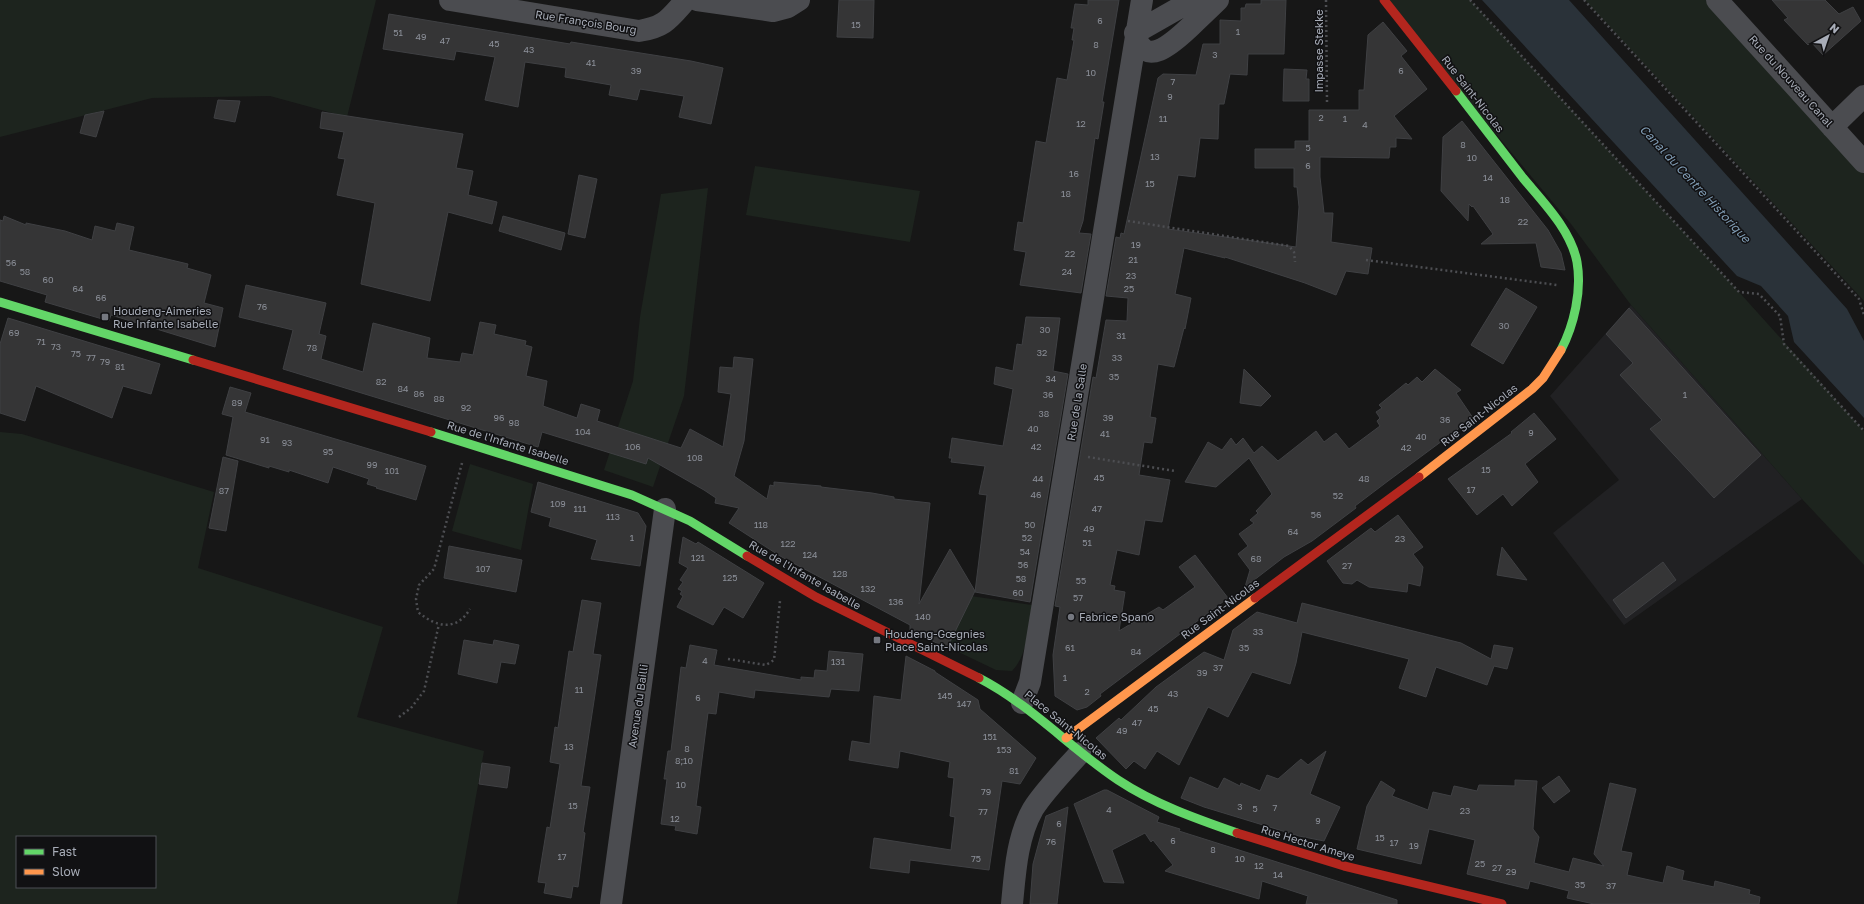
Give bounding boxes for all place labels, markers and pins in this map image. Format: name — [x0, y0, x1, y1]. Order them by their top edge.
place label: Houdeng-Aimeries Rue Infante Isabelle — [113, 304, 218, 330]
marker: Houdeng-Aimeries Rue Infante Isabelle — [100, 312, 110, 322]
place label: Fabrice Spano — [1079, 610, 1154, 623]
marker: Fabrice Spano — [1066, 612, 1076, 622]
place label: Houdeng-Gœgnies Place Saint-Nicolas — [885, 627, 988, 653]
marker: Houdeng-Gœgnies Place Saint-Nicolas — [872, 635, 882, 645]

